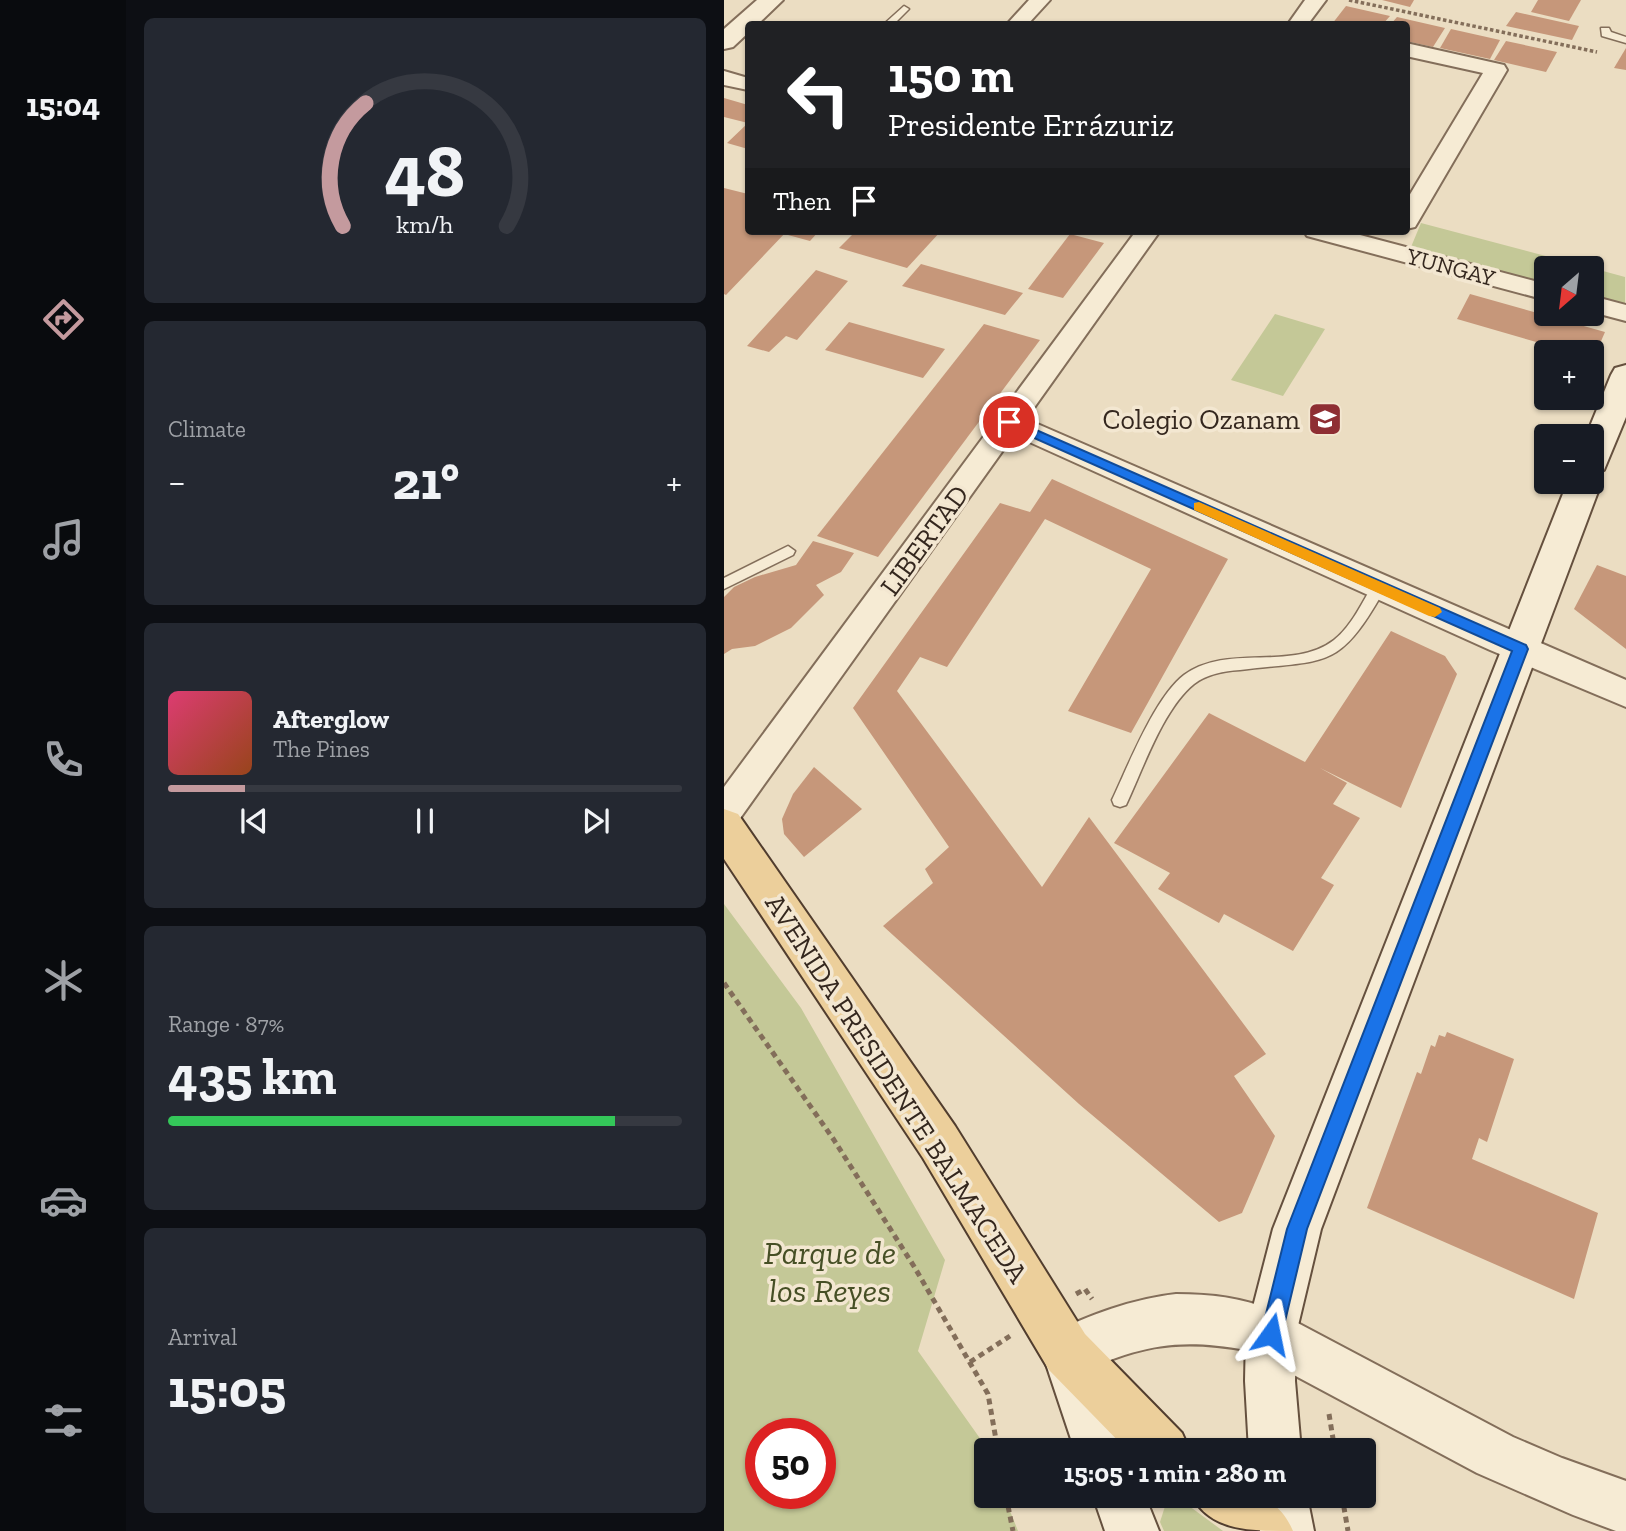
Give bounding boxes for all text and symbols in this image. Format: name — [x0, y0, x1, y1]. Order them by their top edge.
text: 150 m — [888, 46, 1014, 105]
icon: left — [773, 49, 864, 140]
text: 15:04 — [26, 86, 100, 124]
text: Presidente Errázuriz — [888, 106, 1174, 144]
text: 48 — [385, 128, 465, 216]
icon: arrive — [845, 182, 883, 220]
text: Then — [773, 185, 831, 217]
text: km/h — [396, 209, 454, 239]
street label: YUNGAY — [1403, 242, 1499, 292]
north arrow — [1534, 256, 1604, 326]
map controls — [1534, 256, 1604, 494]
icon: directions — [39, 295, 88, 344]
button: + — [1534, 340, 1604, 410]
pin — [979, 392, 1039, 452]
school or university icon: Colegio Ozanam — [1306, 400, 1344, 438]
icon: arrive — [990, 403, 1028, 441]
place label: Colegio Ozanam — [1102, 403, 1300, 436]
text: Climate — [168, 415, 246, 443]
button: − — [1534, 424, 1604, 494]
text: 21° — [392, 450, 459, 512]
text: − — [168, 459, 186, 505]
text: + — [666, 459, 682, 505]
street label: LIBERTAD — [873, 479, 976, 602]
icon: music — [39, 515, 88, 564]
text: Afterglow — [273, 703, 389, 735]
icon: phone — [39, 735, 88, 784]
text: The Pines — [273, 735, 370, 763]
icon: previous — [235, 802, 273, 840]
icon: pause — [406, 802, 444, 840]
icon: next — [577, 802, 615, 840]
street label: AVENIDA PRESIDENTE BALMACEDA — [758, 888, 1035, 1290]
icon: climate — [39, 956, 88, 1005]
text: Range · 87% — [168, 1010, 284, 1038]
text: 435 km — [168, 1045, 337, 1107]
icon: car — [39, 1176, 88, 1225]
park label: Parque de los Reyes — [764, 1233, 896, 1310]
position arrow — [1234, 1297, 1308, 1371]
text: Arrival — [168, 1323, 237, 1351]
text: 15:05 — [168, 1358, 286, 1420]
icon: filters — [39, 1396, 88, 1445]
speed limit sign: 50 — [745, 1418, 836, 1509]
text: 15:05 · 1 min · 280 m — [1064, 1457, 1286, 1489]

